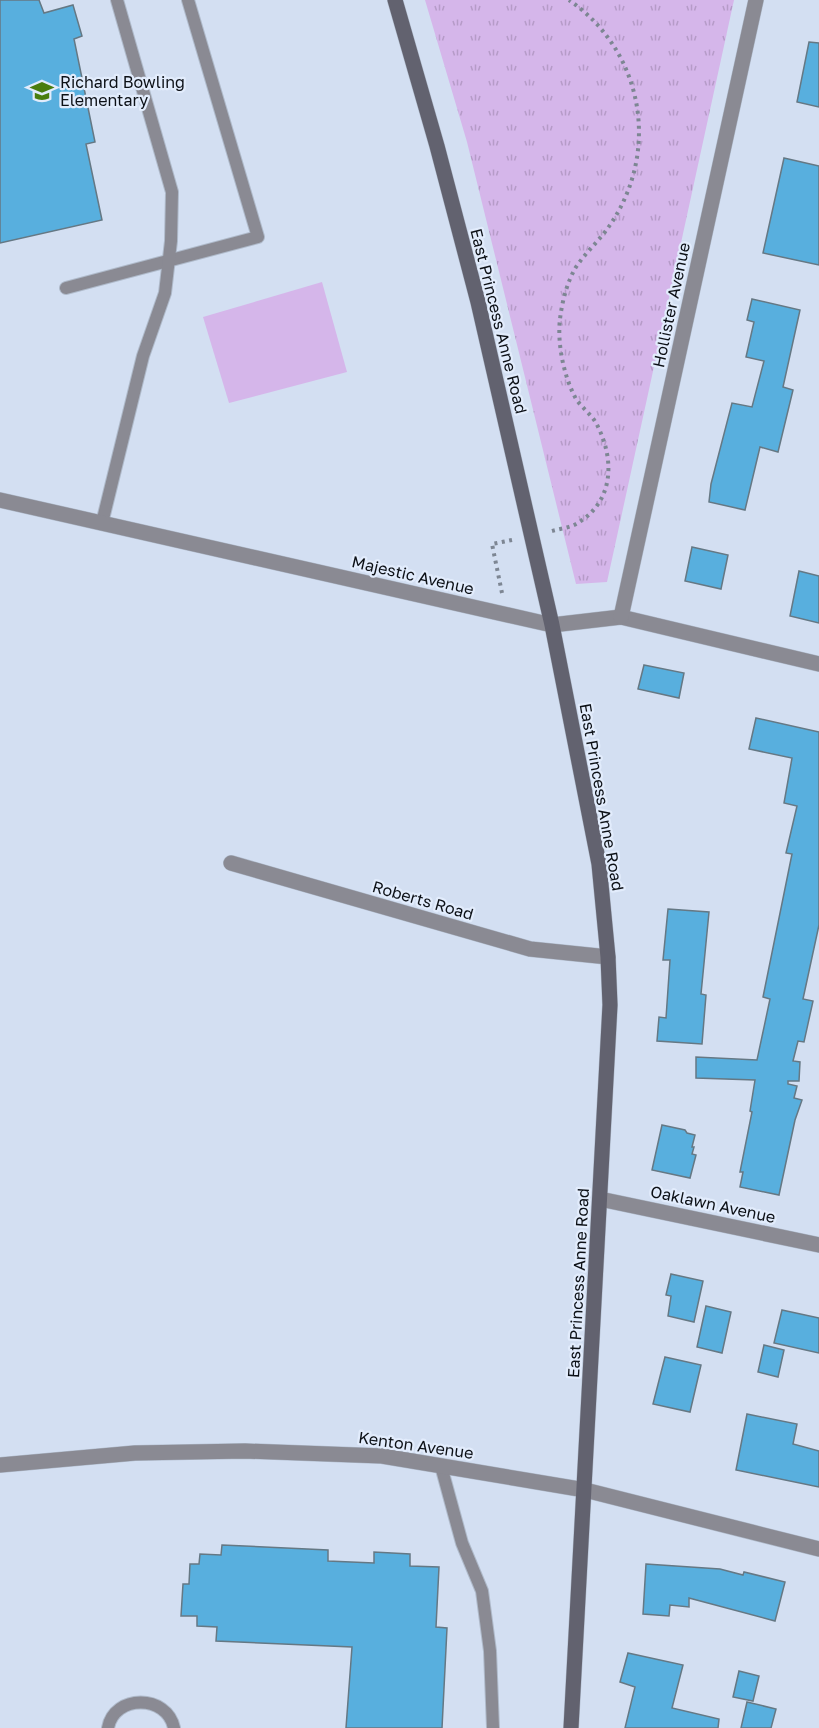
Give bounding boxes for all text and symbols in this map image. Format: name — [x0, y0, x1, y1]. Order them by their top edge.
place label: Richard Bowling Elementary — [60, 72, 185, 110]
school or university icon: Richard Bowling Elementary — [29, 78, 55, 104]
street label: East Princess Anne Road — [466, 226, 532, 416]
street label: Hollister Avenue — [648, 241, 694, 369]
street label: Majestic Avenue — [350, 551, 476, 599]
street label: East Princess Anne Road — [576, 702, 628, 892]
street label: Roberts Road — [370, 876, 476, 924]
street label: Oaklawn Avenue — [649, 1181, 777, 1227]
street label: East Princess Anne Road — [563, 1187, 593, 1379]
street label: Kenton Avenue — [357, 1427, 475, 1463]

